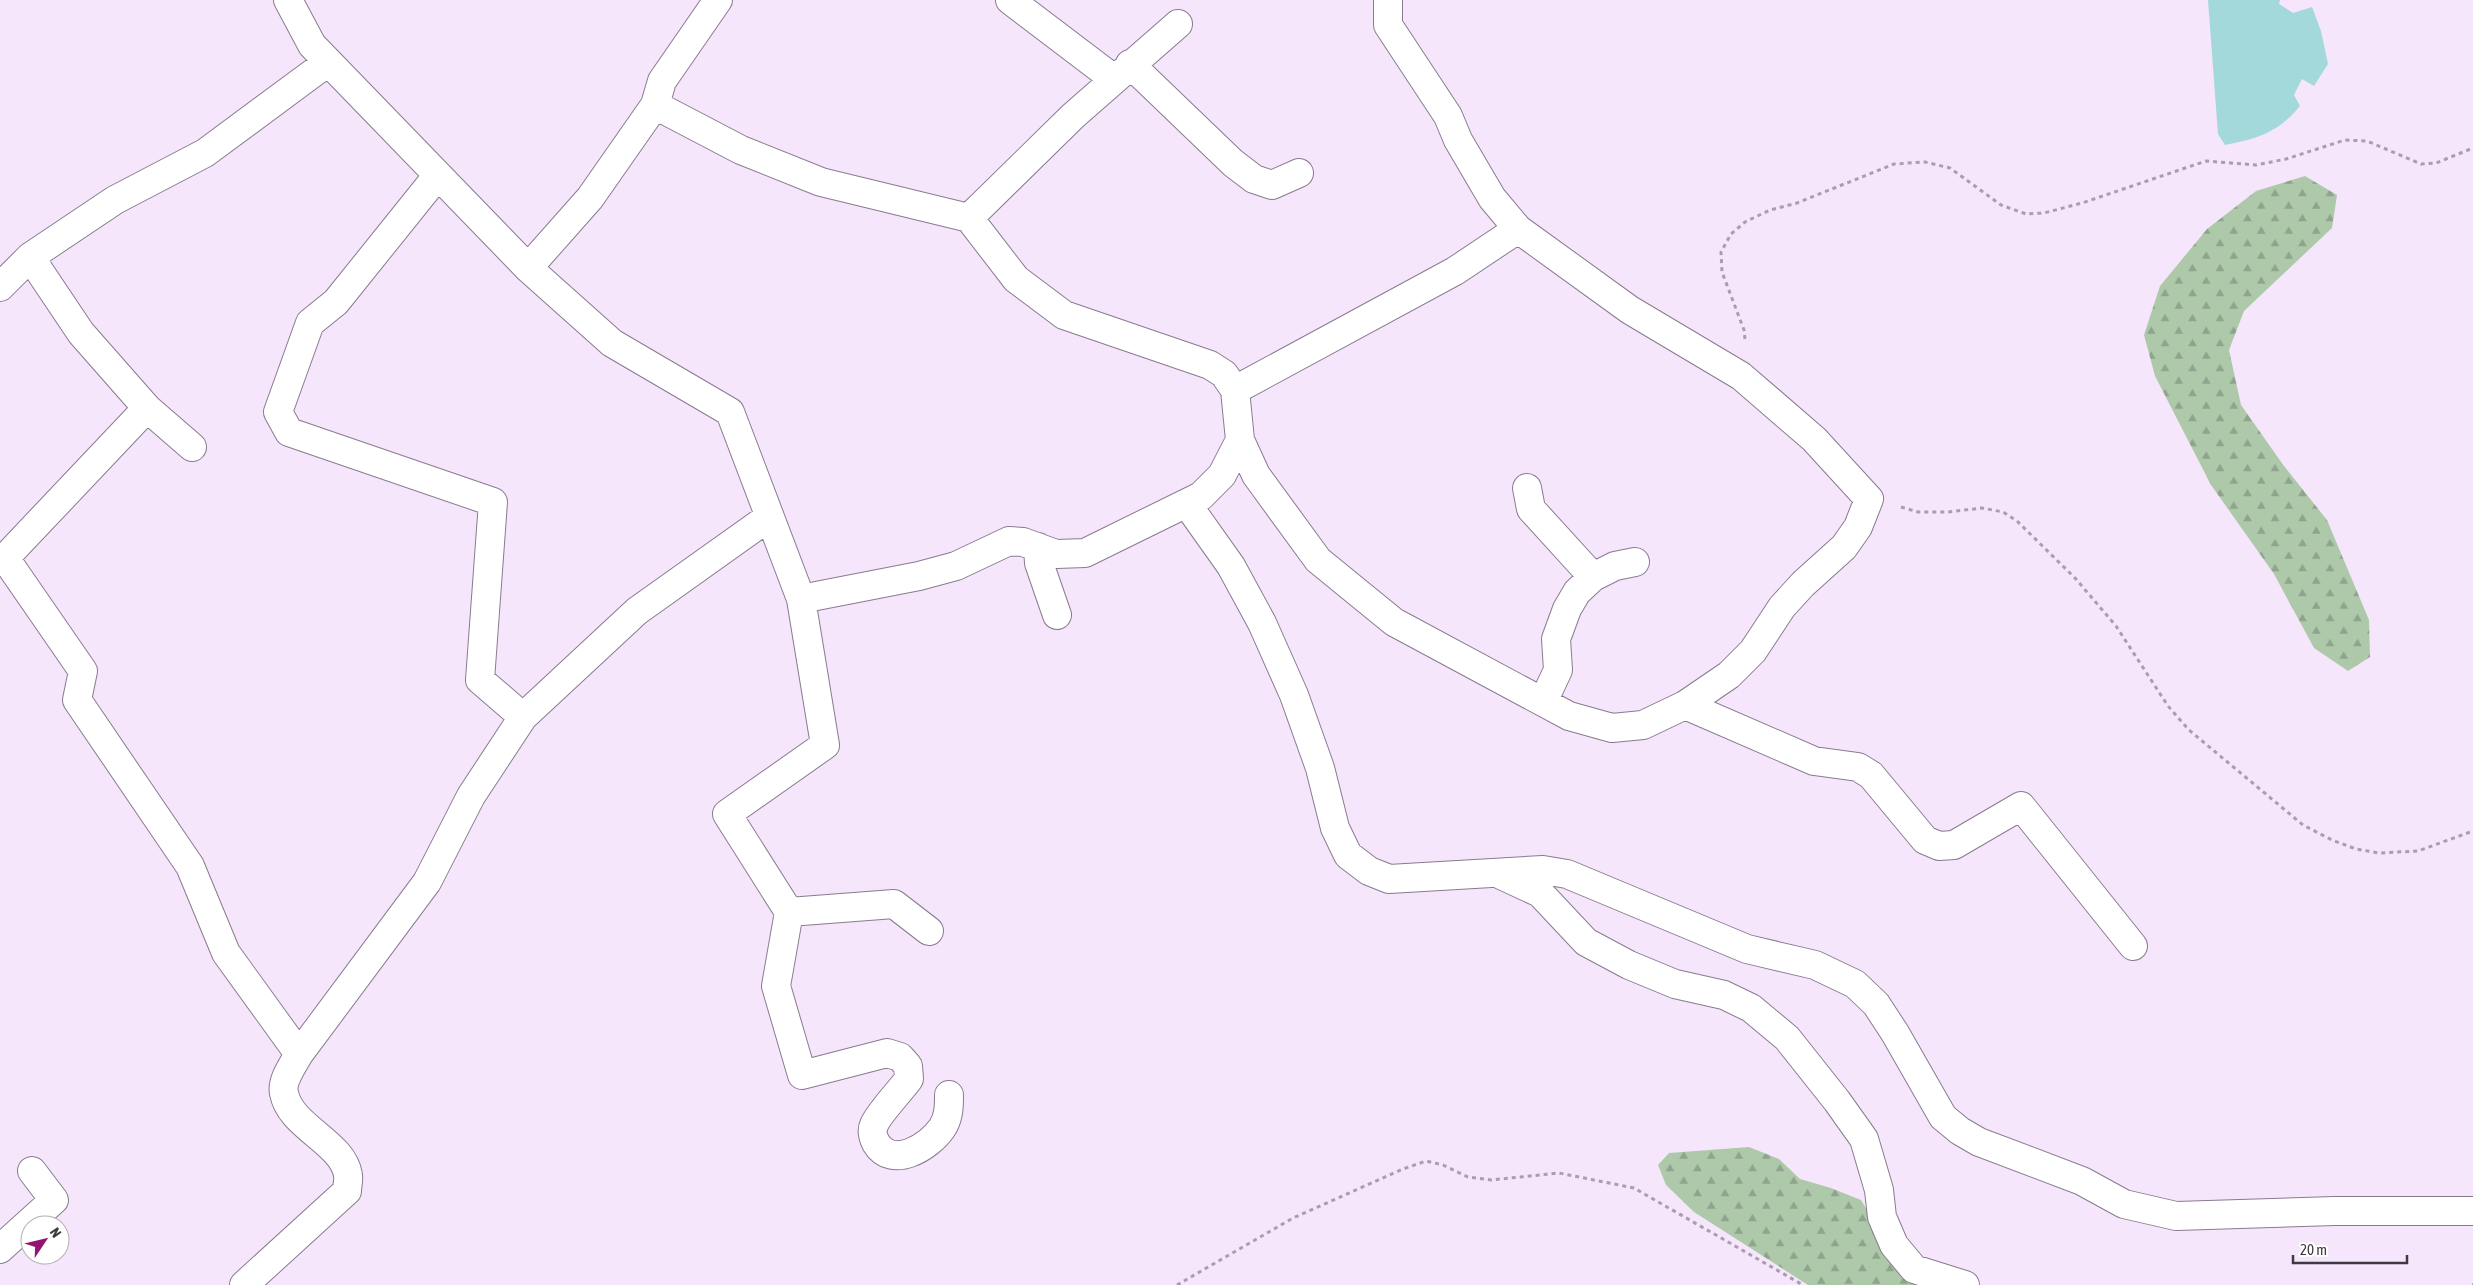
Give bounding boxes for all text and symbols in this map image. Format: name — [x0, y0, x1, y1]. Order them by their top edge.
north arrow — [20, 1215, 70, 1265]
text: N — [47, 1225, 65, 1241]
scale bar — [2293, 1232, 2407, 1264]
text: 20 m — [2300, 1241, 2327, 1258]

